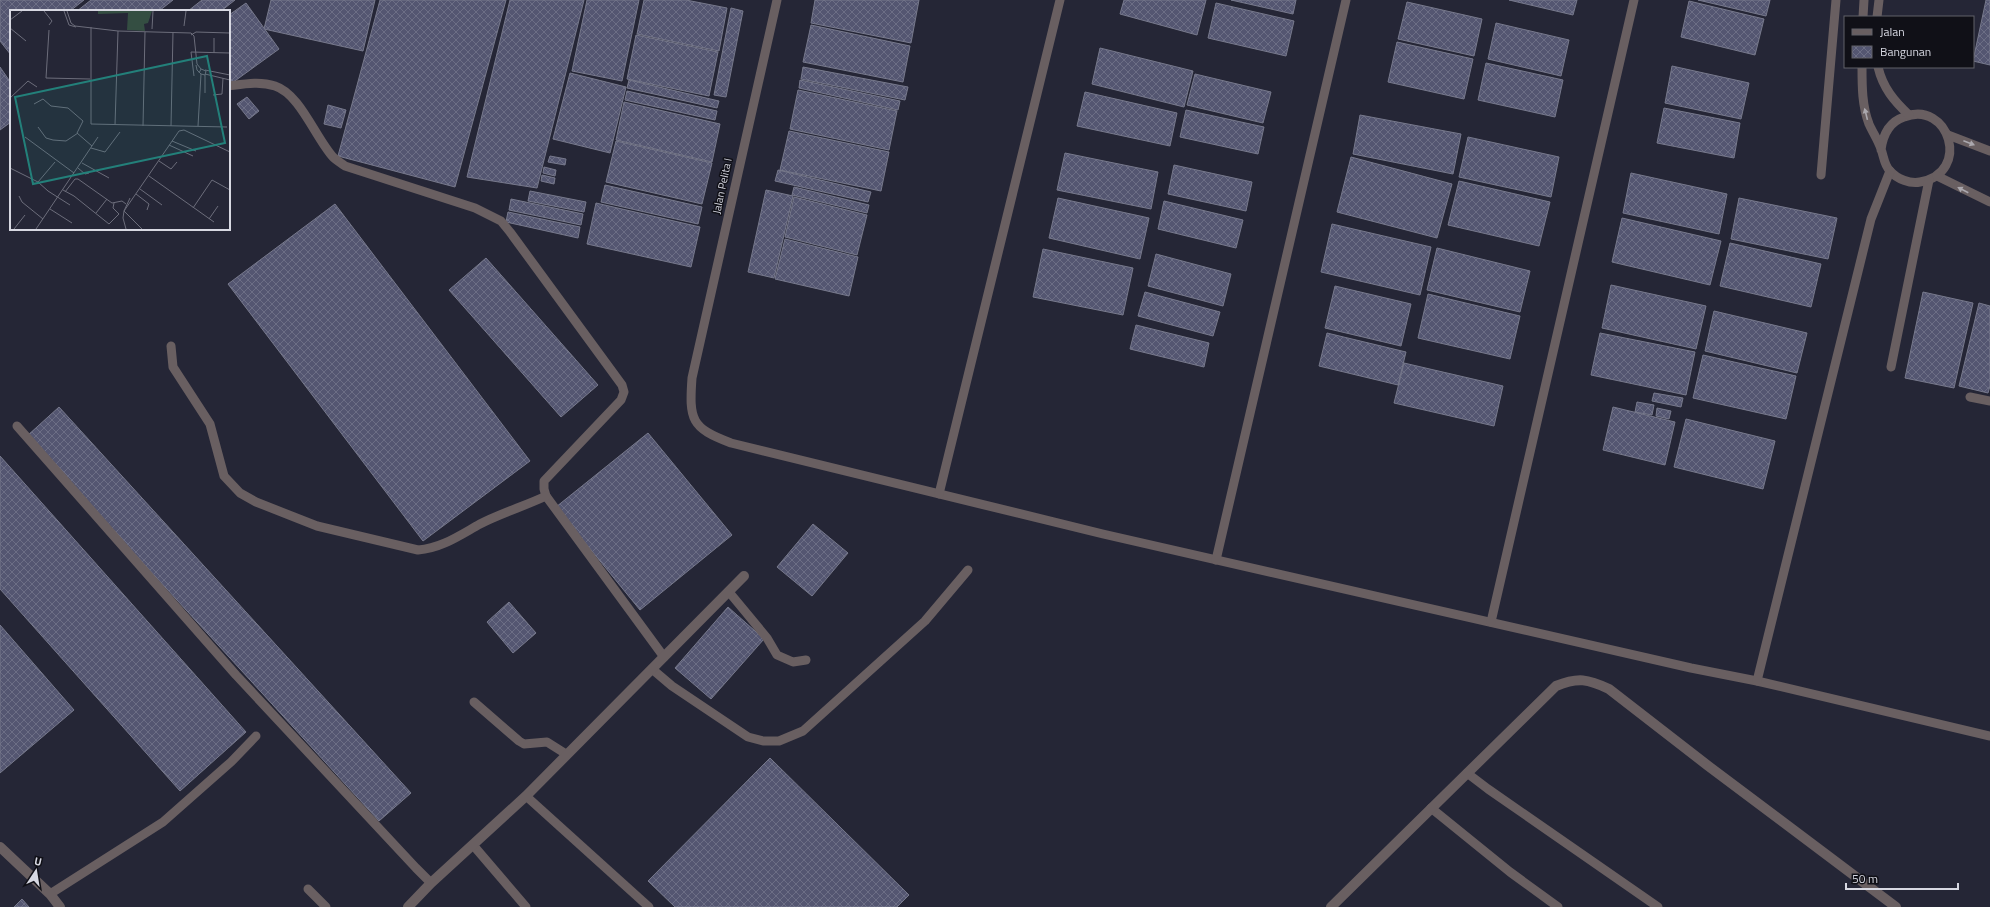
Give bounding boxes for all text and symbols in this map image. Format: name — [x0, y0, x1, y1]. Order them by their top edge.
inset map — [10, 10, 230, 230]
legend — [1844, 16, 1974, 68]
text: Jalan — [1880, 22, 1905, 41]
text: Bangunan — [1880, 42, 1931, 61]
one-way arrow — [1863, 107, 1869, 120]
one-way arrow — [1963, 140, 1975, 146]
street label: Jalan Pelita I — [708, 157, 736, 215]
one-way arrow — [1957, 187, 1969, 193]
north arrow — [16, 851, 56, 891]
text: U — [33, 853, 43, 870]
scale bar — [1846, 865, 1958, 891]
text: 50 m — [1852, 869, 1878, 888]

